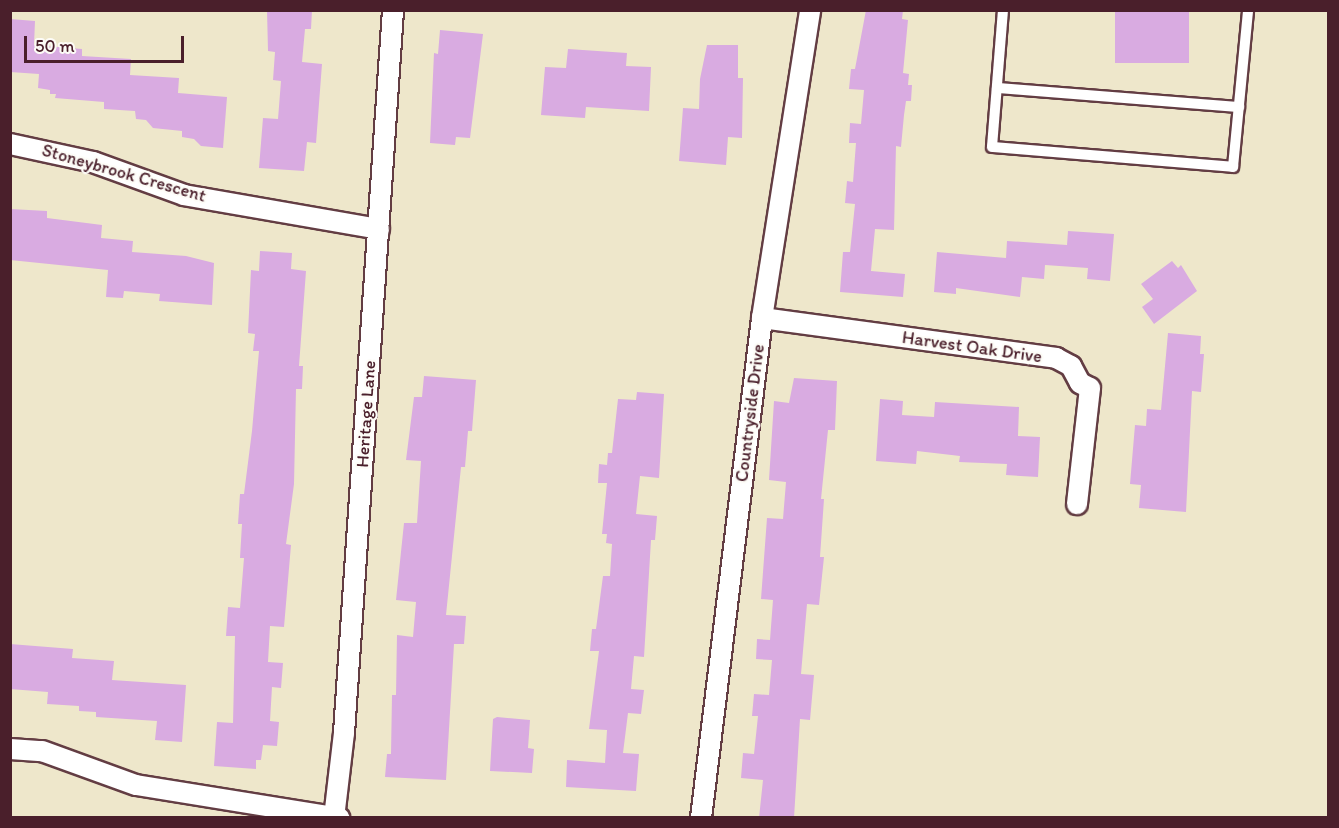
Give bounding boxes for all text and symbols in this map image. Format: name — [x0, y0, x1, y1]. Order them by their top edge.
scale bar — [27, 24, 188, 62]
text: 50 m — [35, 35, 75, 57]
street label: Stoneybrook Crescent — [39, 139, 209, 207]
street label: Harvest Oak Drive — [901, 326, 1043, 368]
street label: Countryside Drive — [731, 343, 769, 483]
street label: Heritage Lane — [351, 359, 381, 469]

